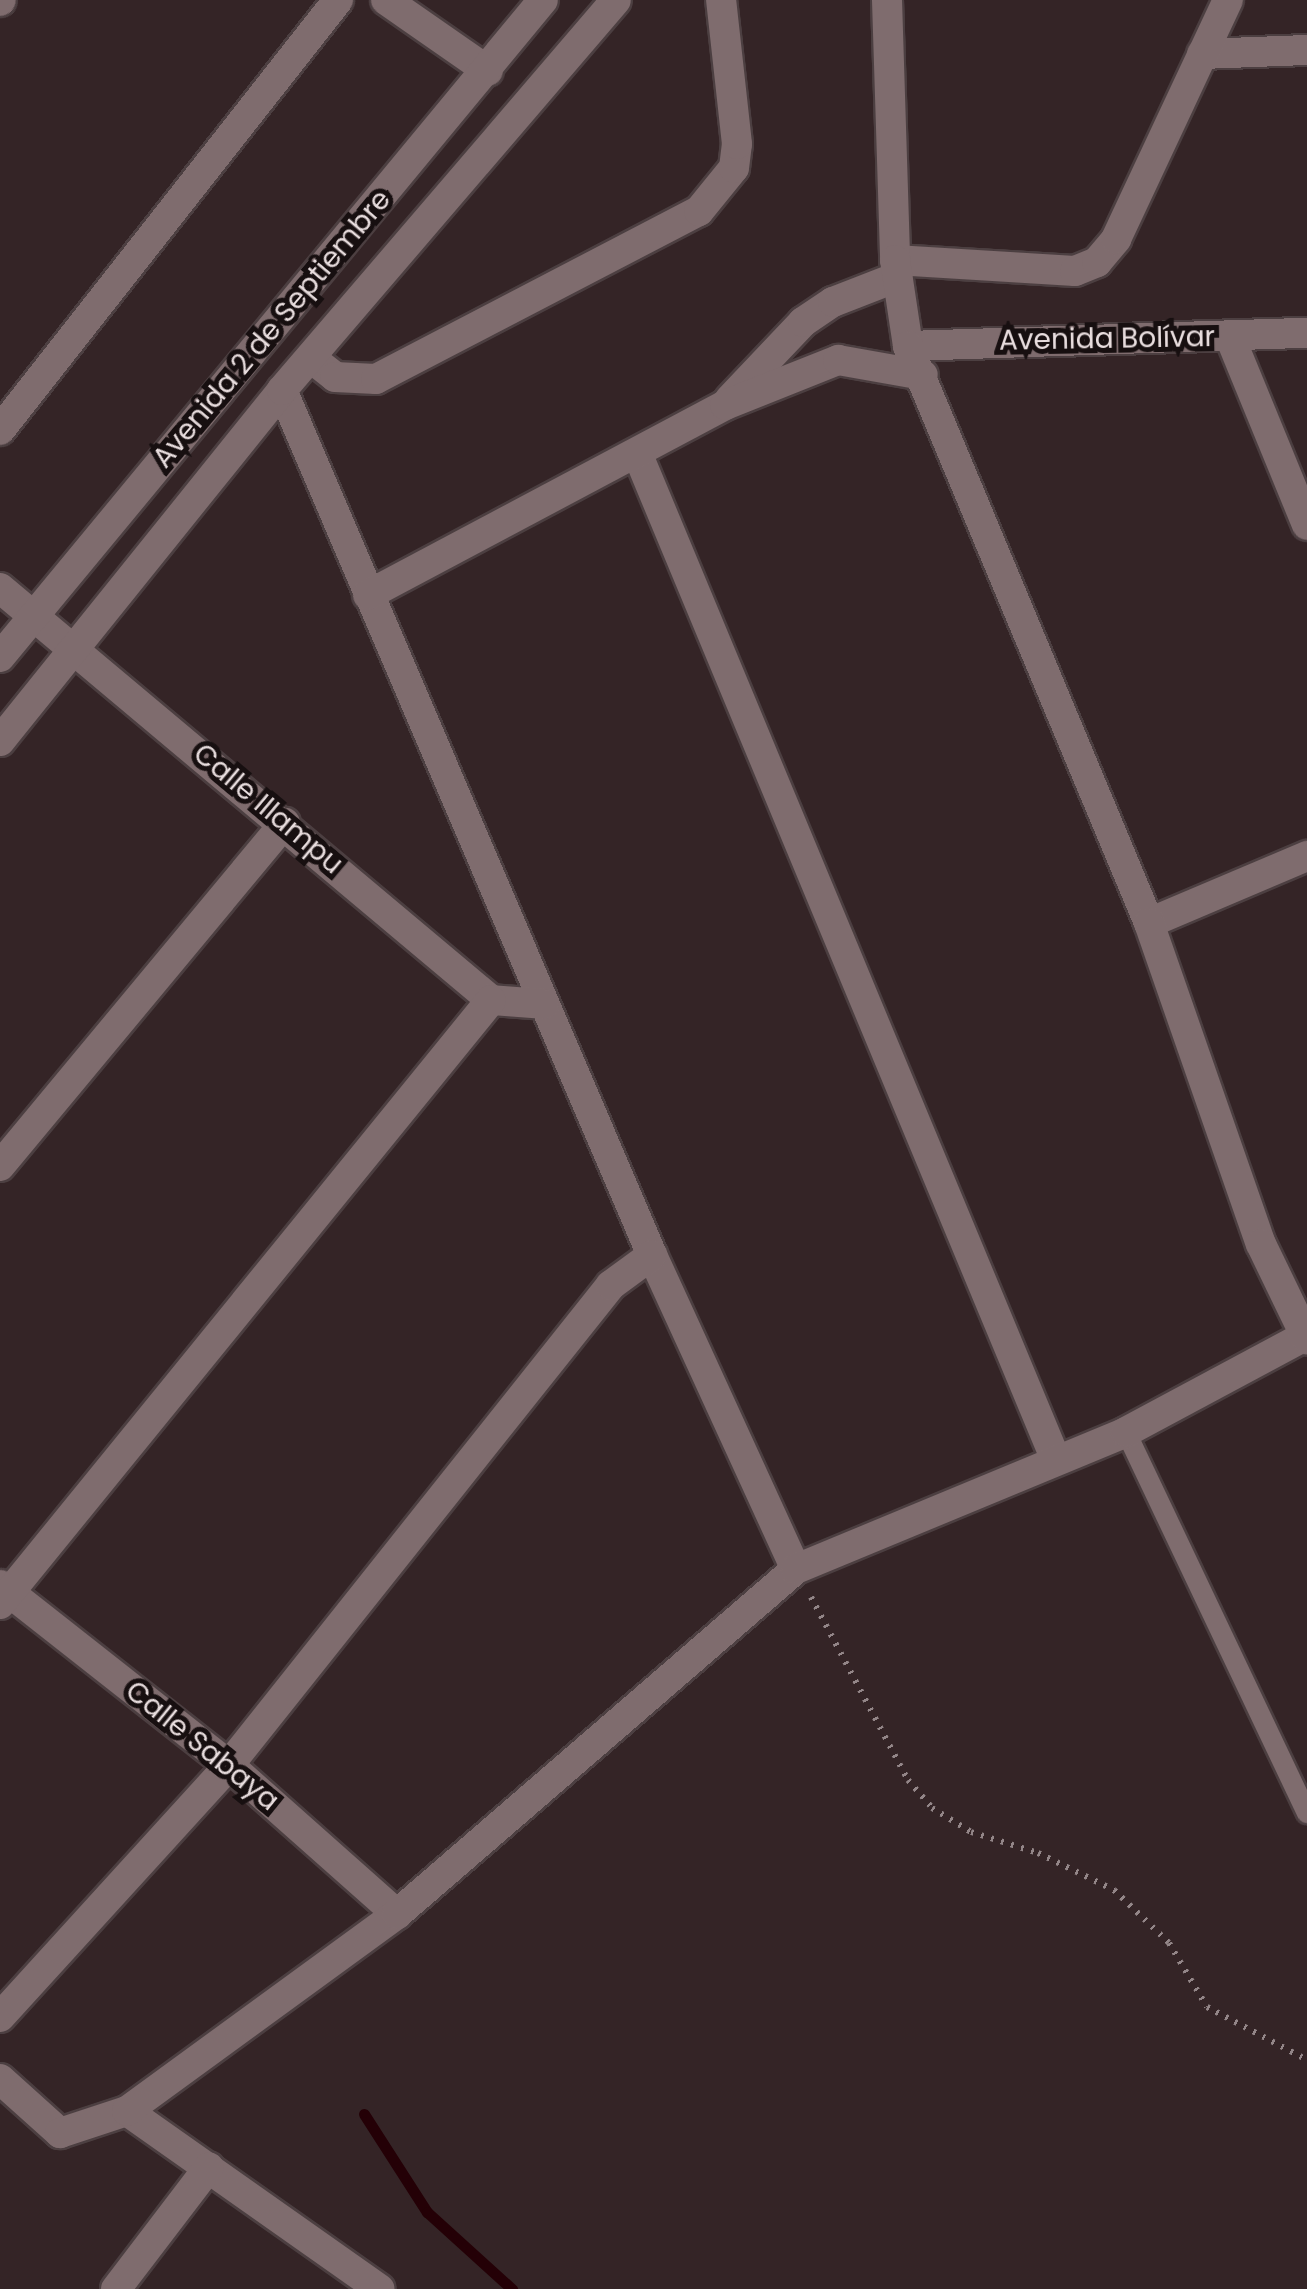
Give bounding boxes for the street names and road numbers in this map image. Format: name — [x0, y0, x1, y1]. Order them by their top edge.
street label: Avenida 2 de Septiembre — [146, 183, 398, 475]
street label: Avenida Bolívar — [999, 320, 1215, 358]
street label: Calle Illampu — [187, 737, 349, 881]
street label: Calle Sabaya — [119, 1674, 285, 1818]

